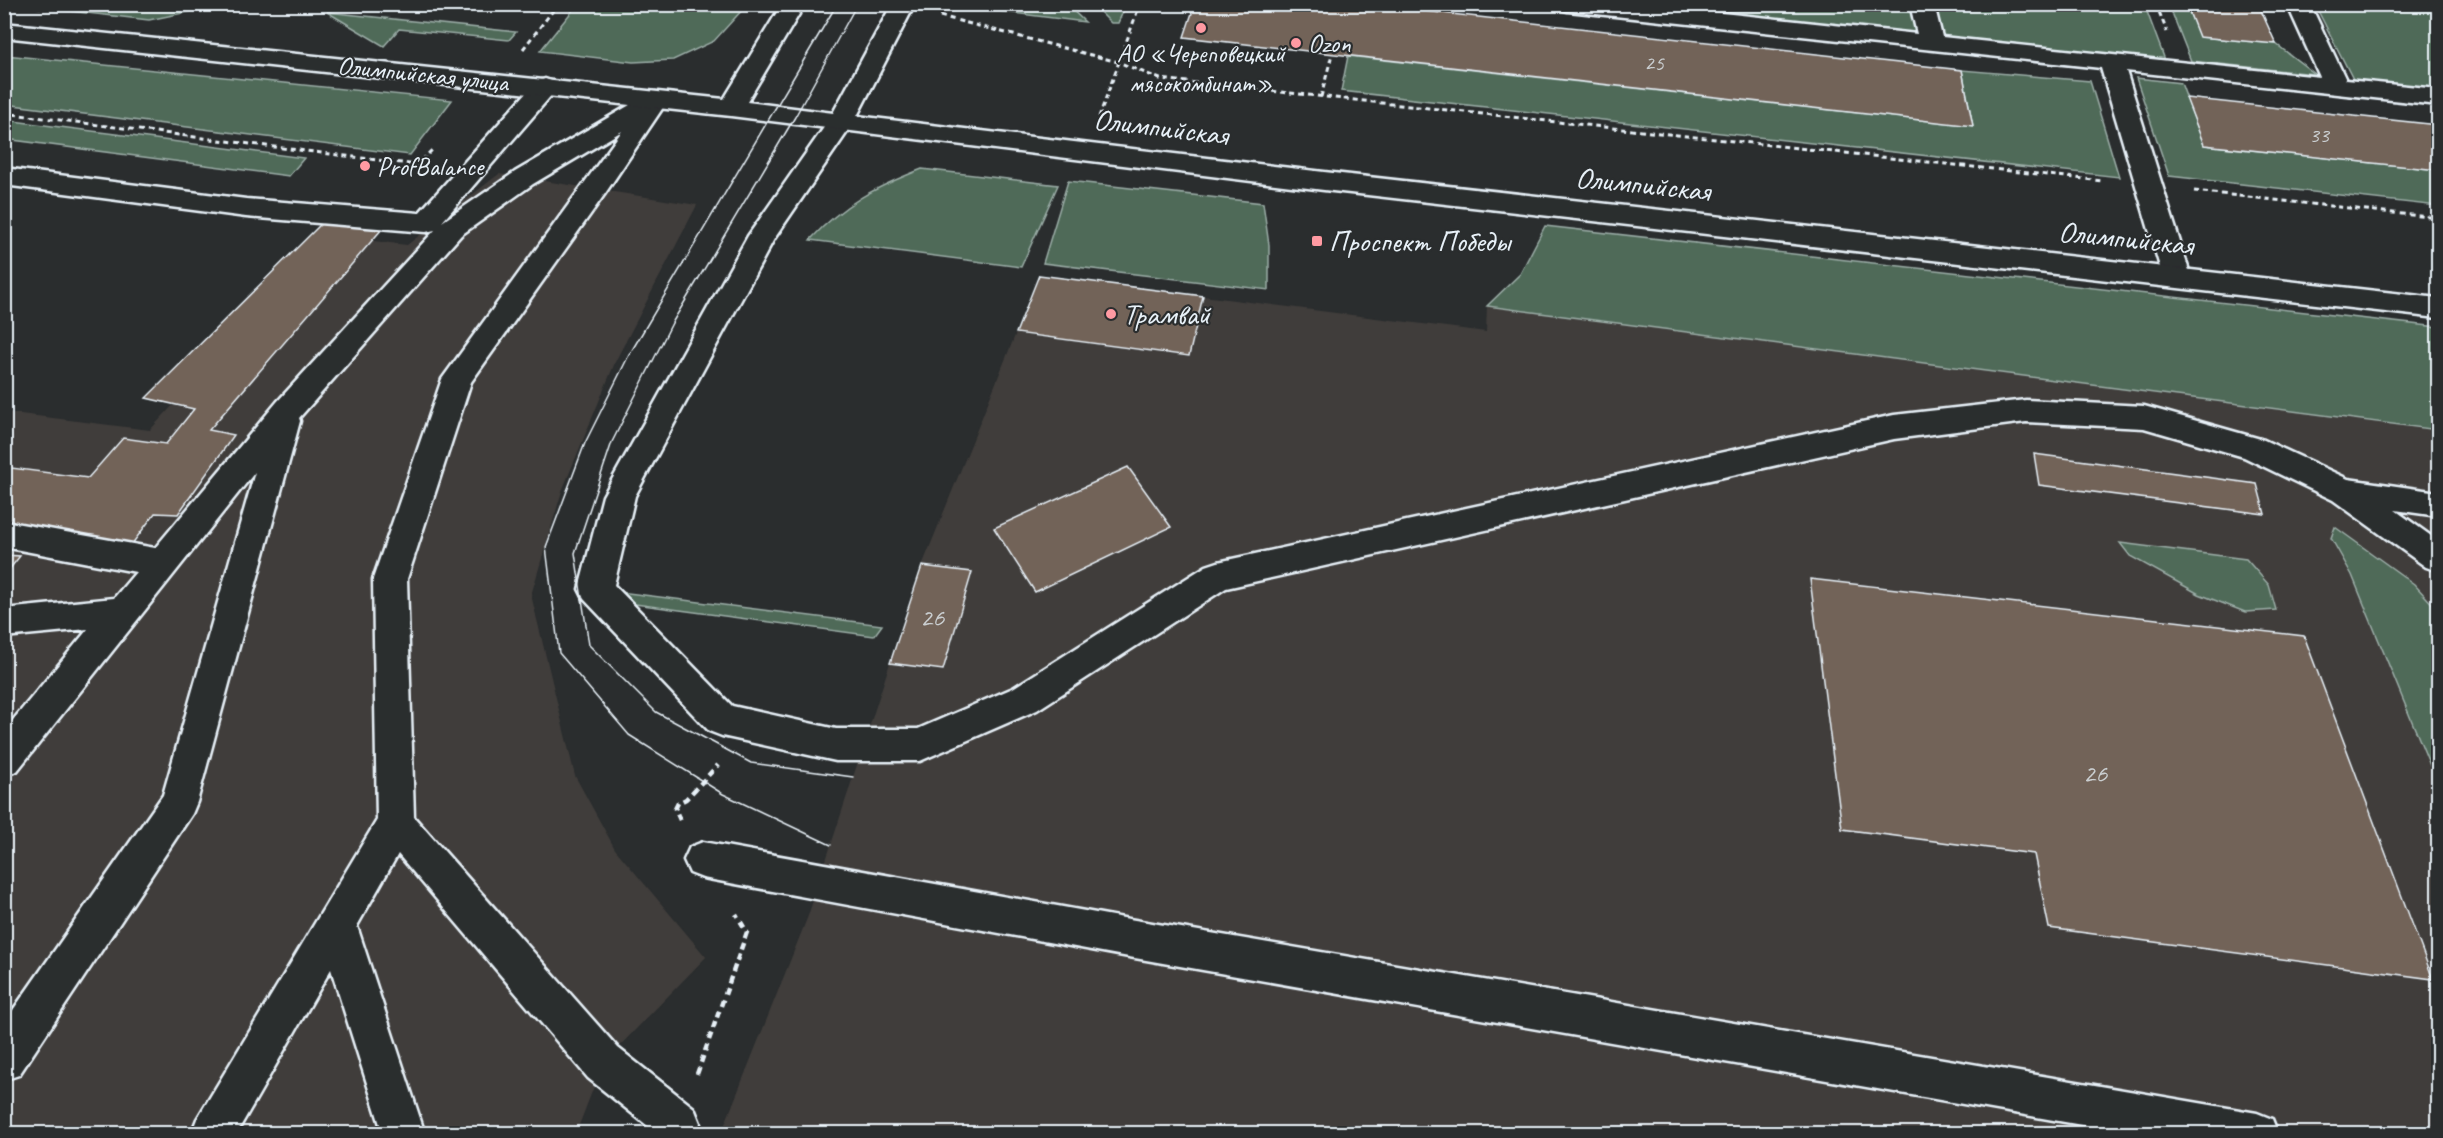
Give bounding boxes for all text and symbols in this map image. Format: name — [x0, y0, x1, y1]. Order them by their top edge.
marker: АО «Череповецкий мясокомбинат» — [1194, 21, 1208, 35]
place label: Ozon — [1308, 27, 1351, 60]
marker: Ozon — [1289, 36, 1303, 50]
place label: АО «Череповецкий мясокомбинат» — [1117, 37, 1287, 100]
street label: Олимпийская улица — [336, 49, 512, 100]
house number: 25 — [1644, 49, 1665, 77]
street label: Олимпийская — [1092, 100, 1233, 154]
house number: 33 — [2309, 121, 2331, 149]
place label: ProfBalance — [377, 150, 486, 183]
street label: Олимпийская — [1574, 158, 1715, 210]
marker: ProfBalance — [358, 159, 372, 173]
street label: Олимпийская — [2057, 212, 2198, 264]
place label: Проспект Победы — [1329, 222, 1512, 260]
marker: Проспект Победы — [1310, 234, 1324, 248]
place label: Трамвай — [1123, 295, 1211, 333]
marker: Трамвай — [1104, 307, 1118, 321]
house number: 26 — [920, 600, 945, 634]
house number: 26 — [2083, 756, 2108, 790]

